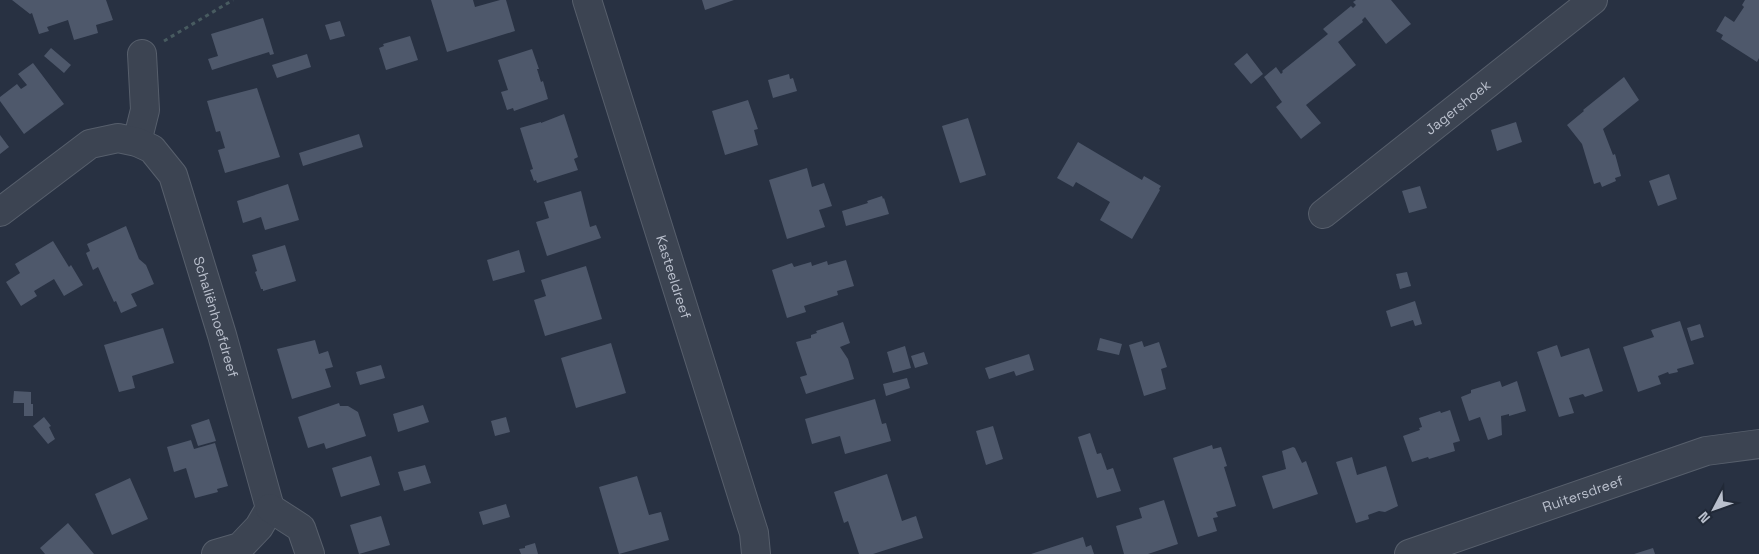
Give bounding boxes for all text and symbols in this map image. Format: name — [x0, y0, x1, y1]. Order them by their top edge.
street label: Jagershoek — [1421, 75, 1495, 139]
street label: Kasteeldreef — [652, 233, 695, 321]
street label: Schaliënhoefdreef — [189, 254, 242, 379]
street label: Ruitersdreef — [1540, 471, 1626, 516]
north arrow — [1689, 484, 1739, 534]
text: N — [1694, 508, 1714, 527]

